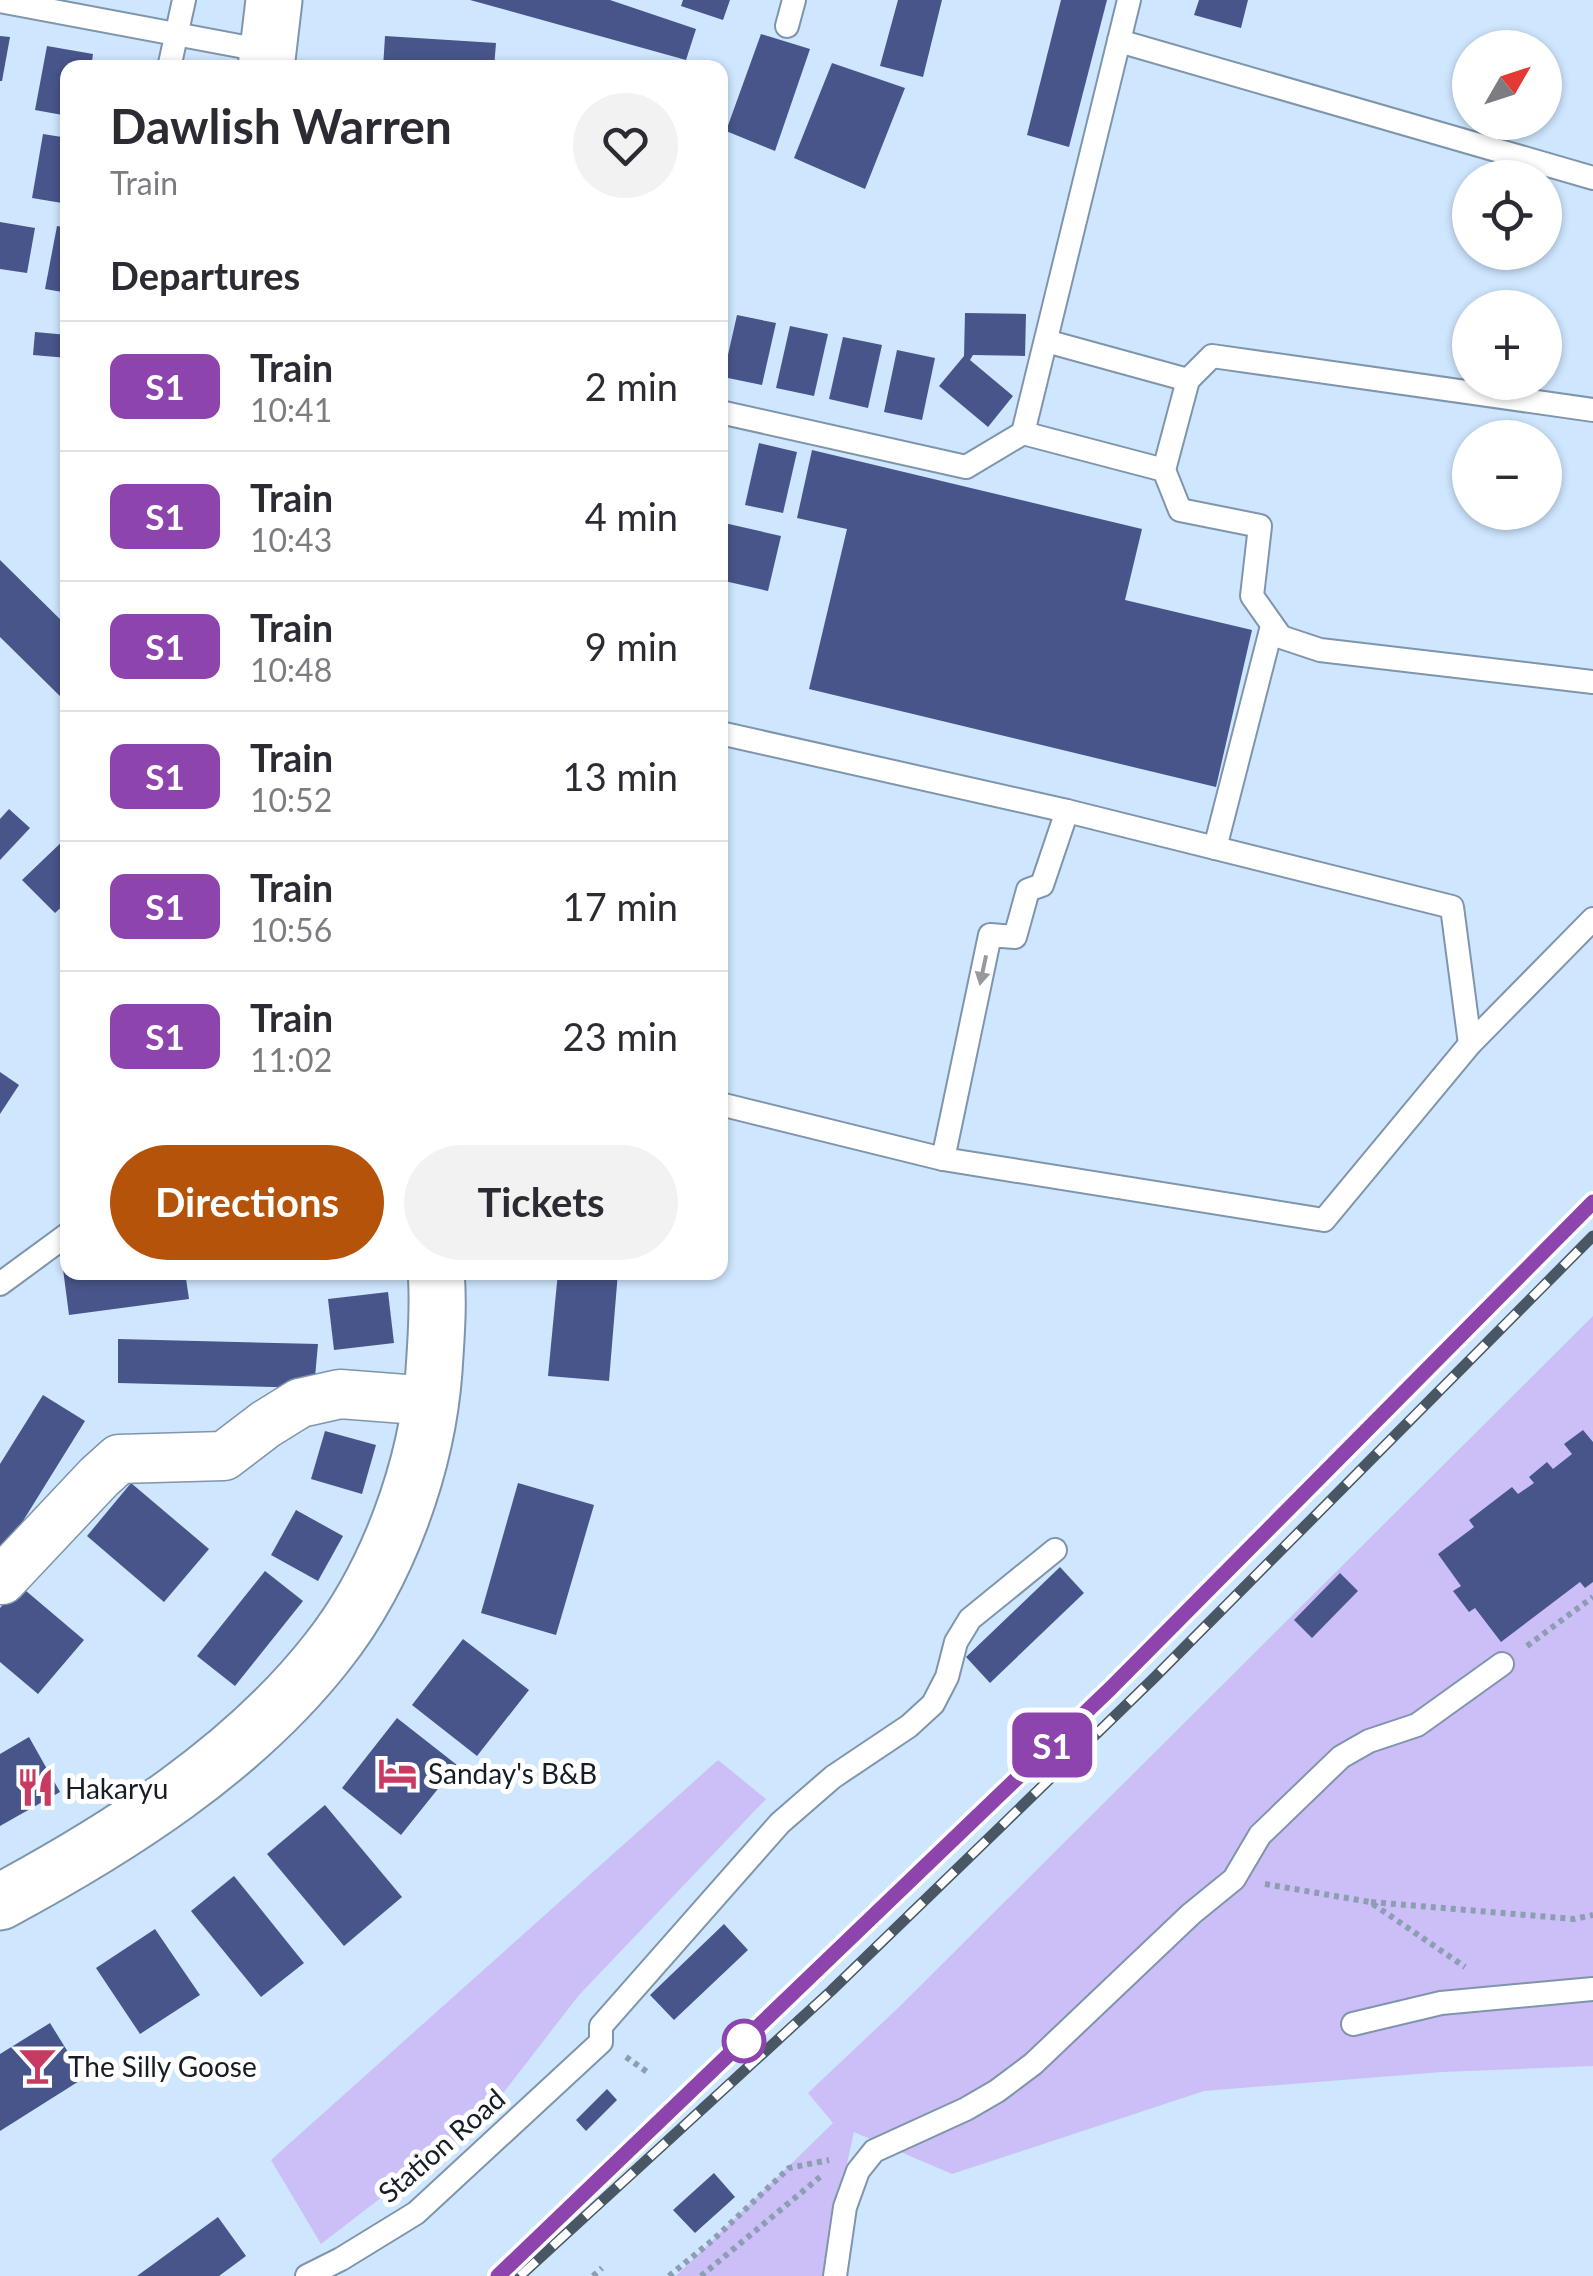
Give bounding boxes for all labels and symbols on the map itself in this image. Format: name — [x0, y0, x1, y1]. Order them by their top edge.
north arrow — [1452, 30, 1562, 140]
one-way arrow — [974, 955, 990, 986]
line badge: S1 — [1007, 1712, 1097, 1778]
hotel icon: Sanday's B&B — [377, 1752, 419, 1794]
place label: Sanday's B&B — [428, 1756, 597, 1790]
restaurant icon: Hakaryu — [14, 1767, 56, 1809]
place label: Hakaryu — [65, 1771, 168, 1805]
unlabelled marker — [723, 2020, 765, 2062]
bar icon: The Silly Goose — [17, 2045, 59, 2087]
place label: The Silly Goose — [68, 2049, 257, 2083]
street label: Station Road — [371, 2081, 511, 2209]

